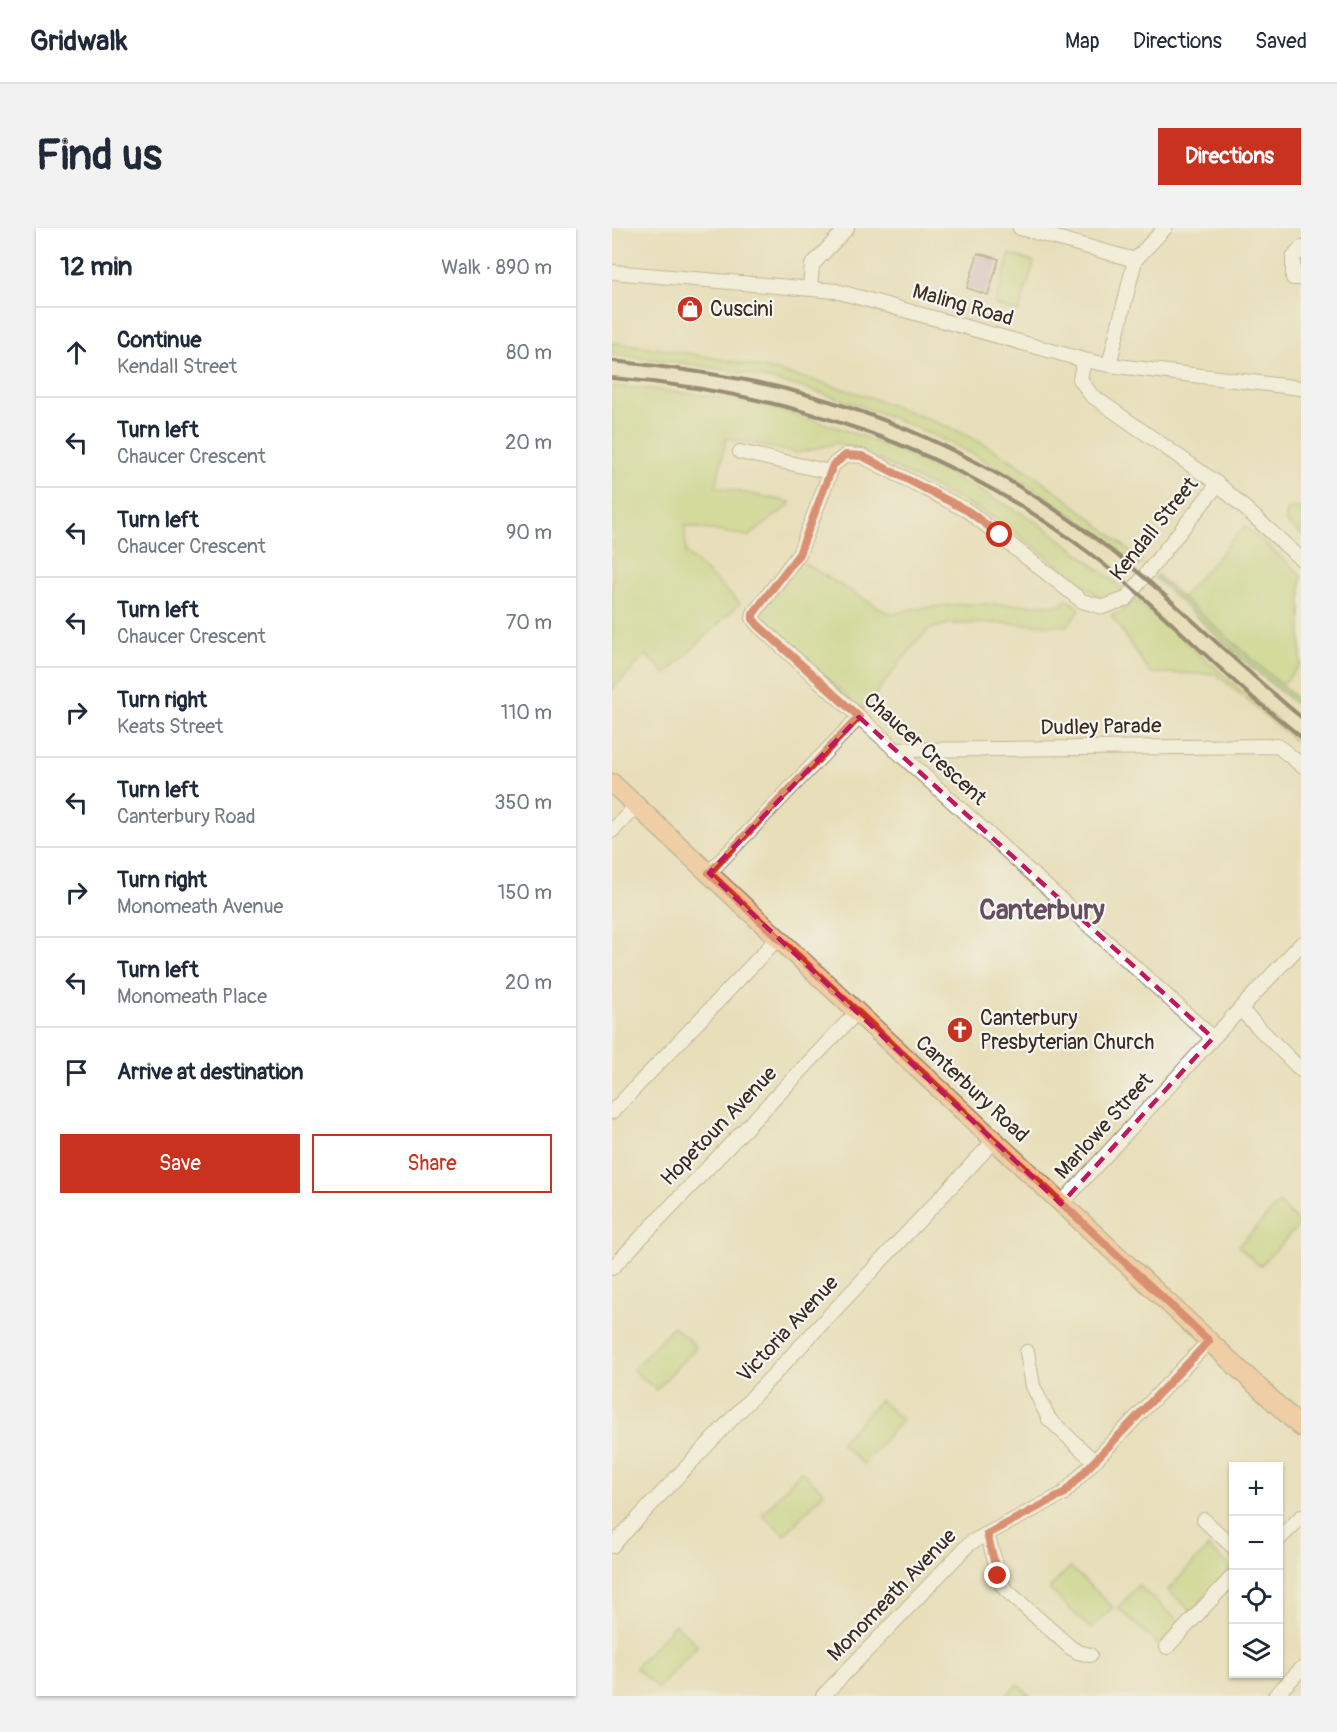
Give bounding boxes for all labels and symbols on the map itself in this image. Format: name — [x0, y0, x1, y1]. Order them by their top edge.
street label: Maling Road — [909, 278, 1017, 332]
shop icon: Cuscini — [675, 294, 705, 324]
place label: Cuscini — [710, 296, 773, 323]
street label: Kendall Street — [1104, 471, 1204, 586]
route start — [986, 521, 1012, 547]
street label: Chaucer Crescent — [858, 687, 993, 812]
street label: Dudley Parade — [1040, 712, 1162, 742]
district label: Canterbury — [979, 894, 1105, 927]
place label: Canterbury Presbyterian Church — [980, 1005, 1154, 1056]
church icon: Canterbury Presbyterian Church — [945, 1015, 975, 1045]
street label: Canterbury Road — [910, 1030, 1034, 1148]
street label: Hopetoun Avenue — [655, 1060, 783, 1192]
street label: Marlowe Street — [1049, 1067, 1159, 1185]
street label: Victoria Avenue — [731, 1269, 845, 1388]
street label: Monomeath Avenue — [822, 1522, 963, 1667]
route end — [984, 1562, 1010, 1588]

